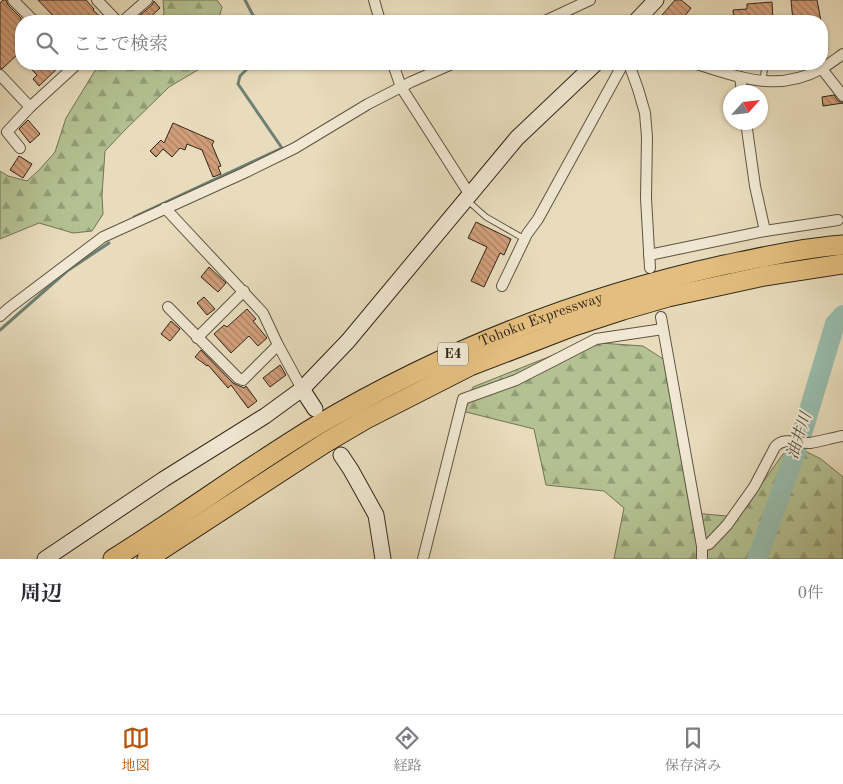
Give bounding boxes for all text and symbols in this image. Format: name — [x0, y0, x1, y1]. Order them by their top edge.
search box — [15, 15, 828, 70]
icon: search — [33, 29, 61, 57]
text: ここで検索 — [73, 36, 168, 55]
north arrow — [723, 85, 768, 130]
street label: Tohoku Expressway — [477, 290, 605, 350]
road number: E4 — [438, 342, 468, 366]
water label: 油井川 — [783, 408, 816, 461]
text: 周辺 — [20, 584, 62, 605]
text: 0件 — [798, 586, 823, 602]
tab: 地図 — [122, 724, 150, 775]
tab: 経路 — [393, 724, 421, 775]
tab: 保存済み — [665, 724, 721, 775]

